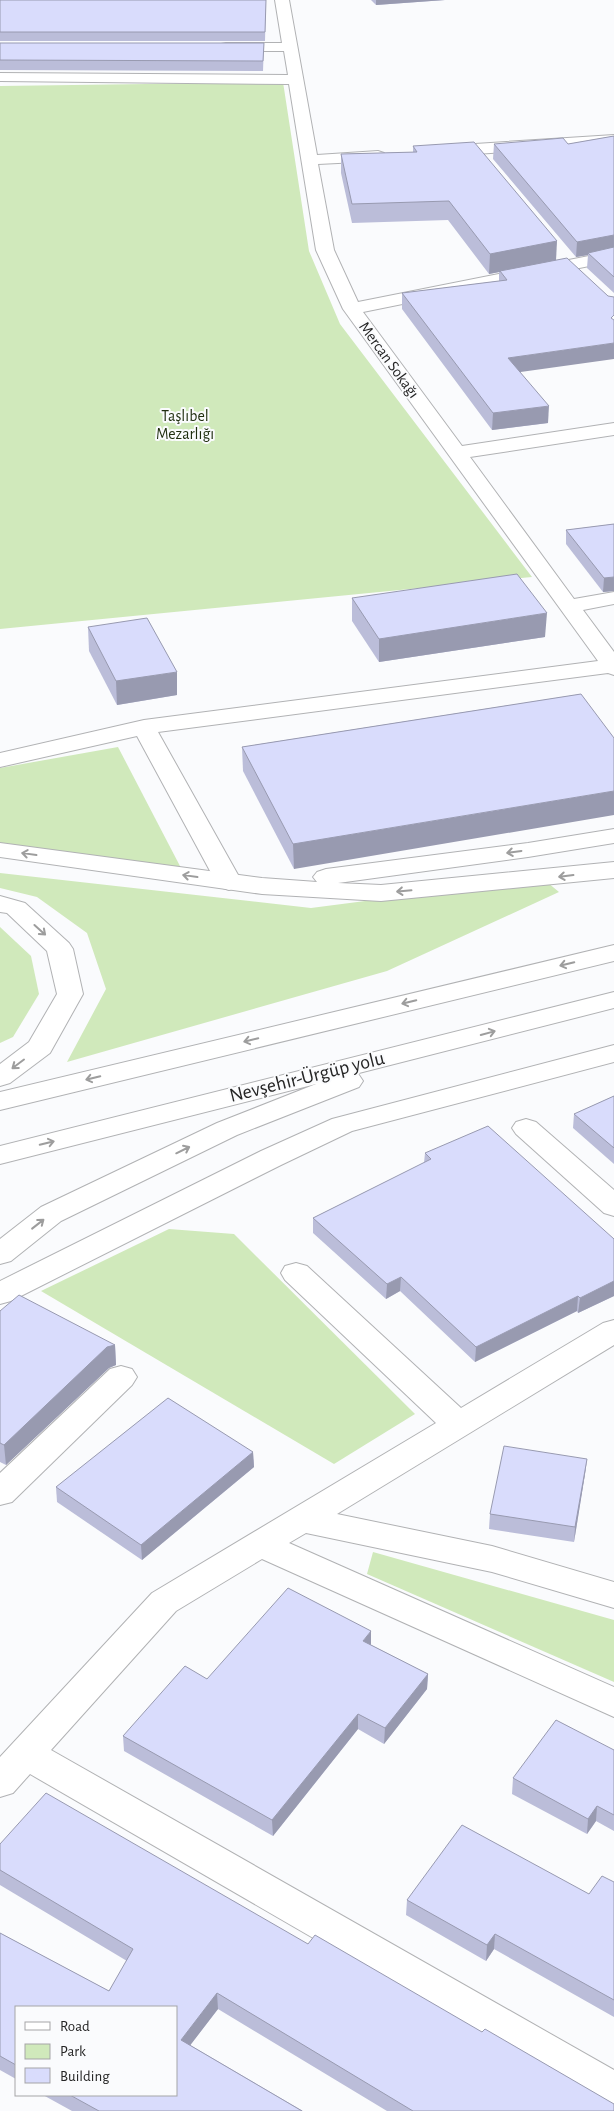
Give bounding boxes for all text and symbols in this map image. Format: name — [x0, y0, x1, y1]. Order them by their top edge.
street label: Mercan Sokağı — [356, 319, 422, 401]
park label: Taşlıbel Mezarlığı — [156, 408, 214, 442]
one-way arrow — [506, 847, 522, 857]
one-way arrow — [21, 849, 37, 859]
one-way arrow — [182, 871, 198, 881]
one-way arrow — [558, 871, 574, 881]
one-way arrow — [396, 886, 412, 895]
one-way arrow — [33, 924, 46, 936]
one-way arrow — [559, 960, 575, 969]
one-way arrow — [401, 998, 417, 1007]
one-way arrow — [479, 1028, 495, 1037]
one-way arrow — [243, 1036, 259, 1045]
street label: Nevşehir-Ürgüp yolu — [227, 1048, 387, 1106]
one-way arrow — [11, 1059, 25, 1069]
one-way arrow — [85, 1074, 101, 1083]
one-way arrow — [39, 1137, 55, 1147]
one-way arrow — [175, 1145, 190, 1154]
one-way arrow — [31, 1218, 44, 1229]
legend — [15, 2006, 178, 2096]
text: Road — [60, 2019, 90, 2034]
text: Park — [60, 2044, 86, 2059]
text: Building — [60, 2069, 110, 2084]

